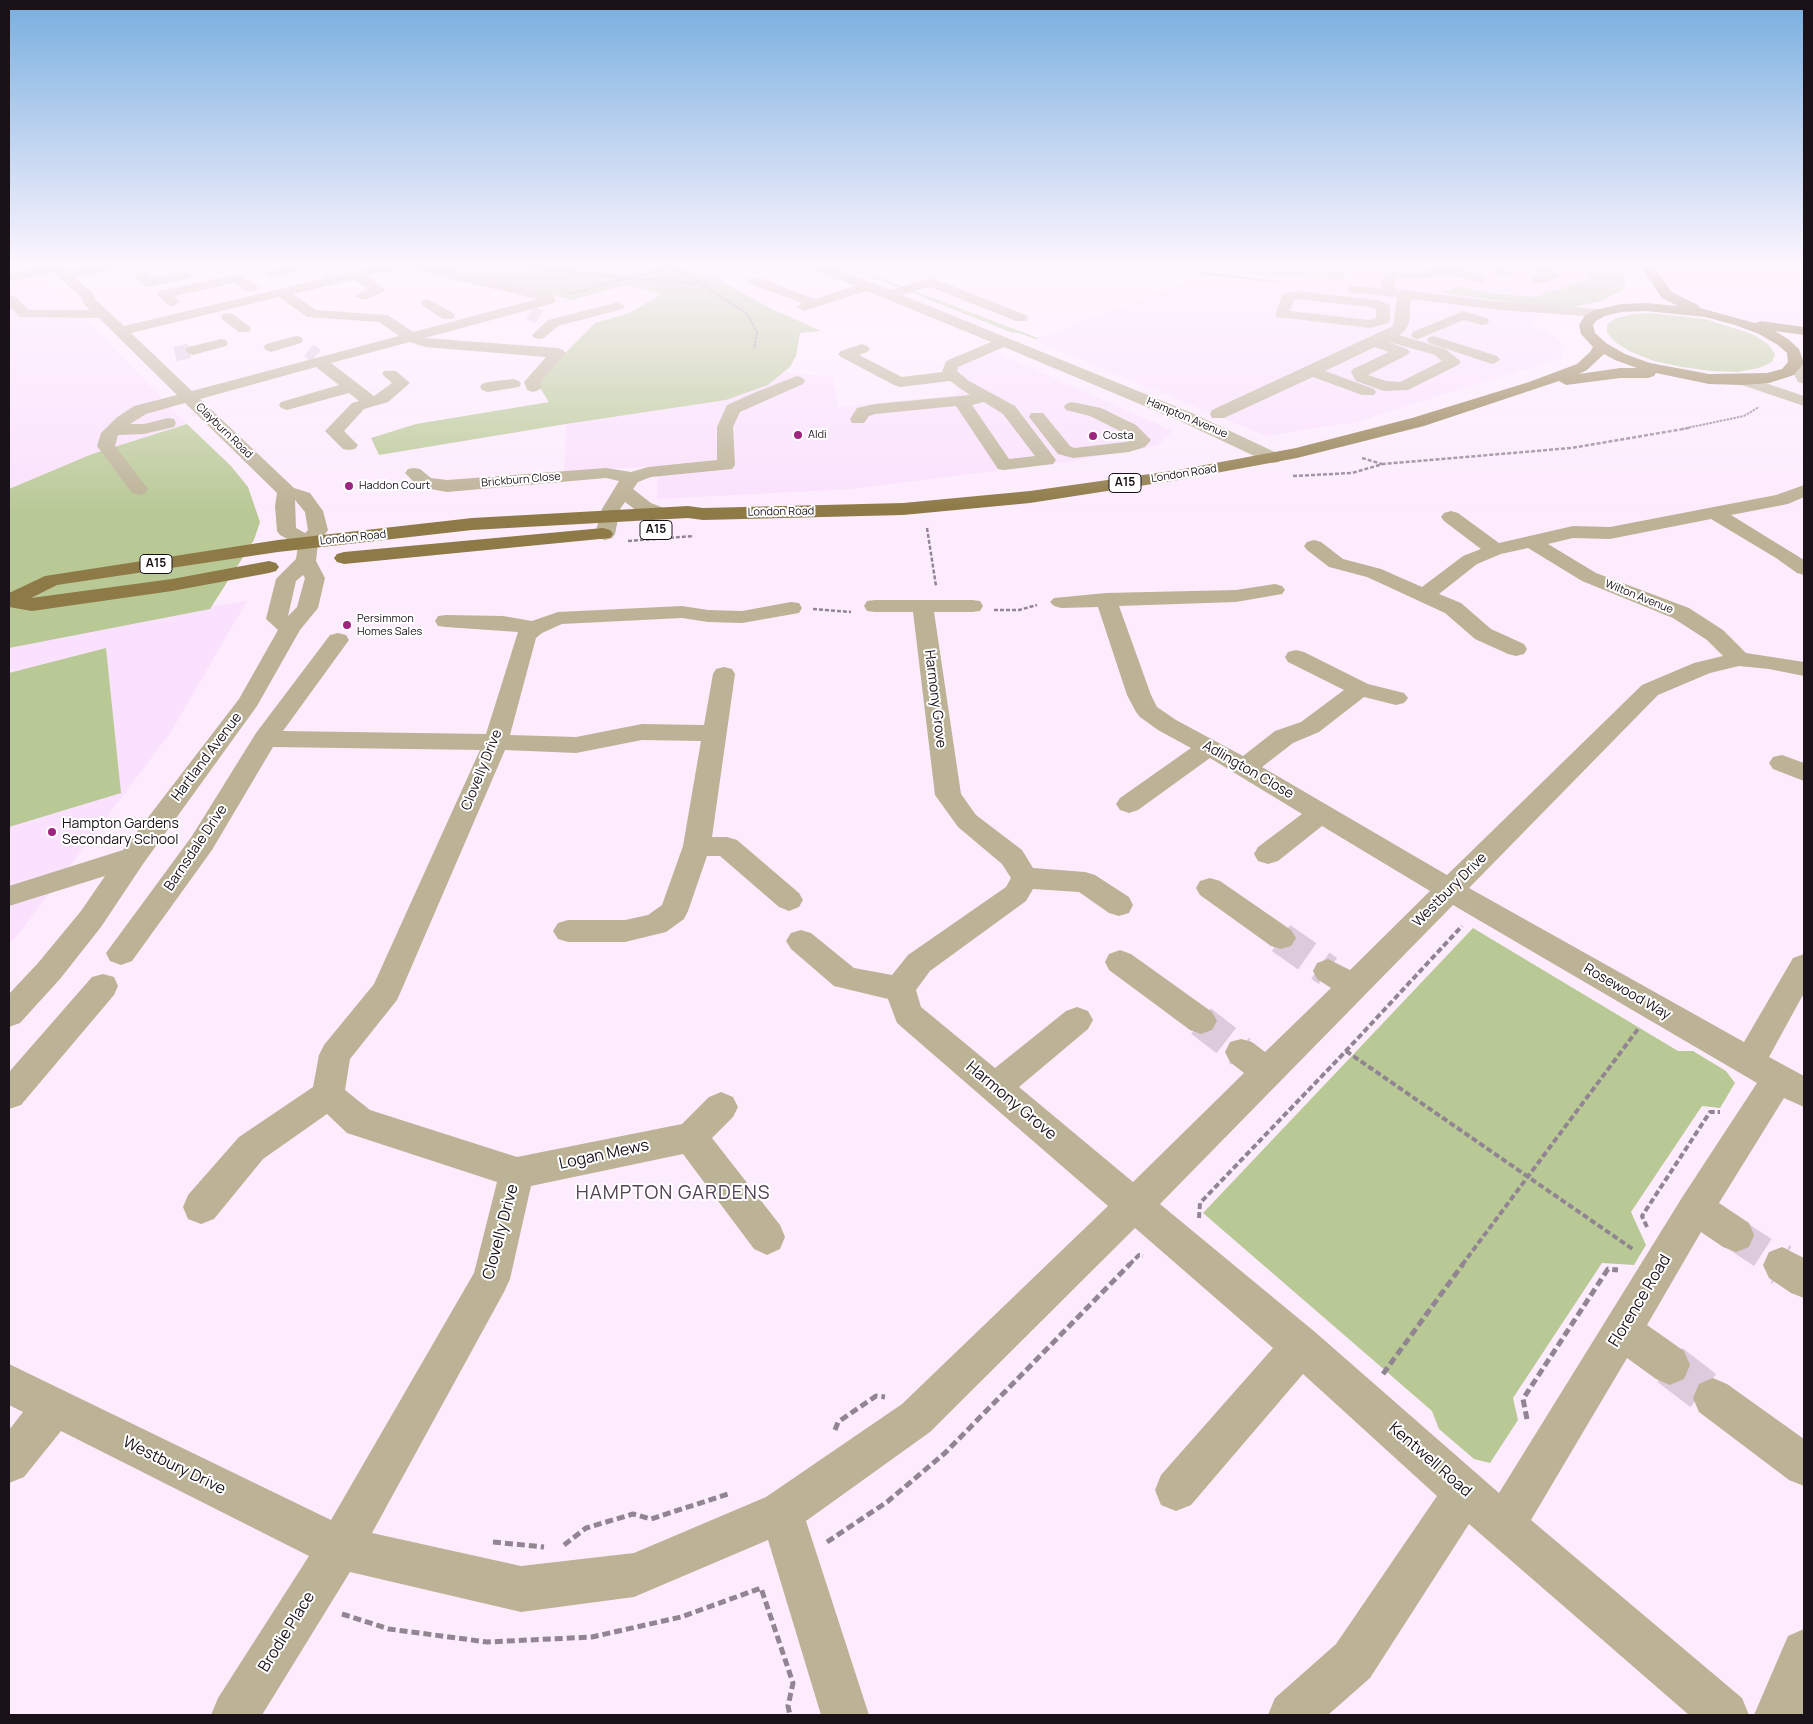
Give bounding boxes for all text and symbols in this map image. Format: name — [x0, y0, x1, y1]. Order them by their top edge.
street label: Hampton Avenue — [1145, 395, 1229, 441]
street label: Clayburn Road — [193, 401, 255, 461]
place label: Aldi — [808, 428, 827, 442]
marker: Aldi — [792, 429, 804, 441]
place label: Costa — [1103, 429, 1134, 443]
marker: Costa — [1087, 430, 1099, 442]
street label: London Road — [1150, 462, 1218, 486]
street label: Brickburn Close — [481, 470, 561, 490]
road number: A15 — [1109, 473, 1141, 492]
place label: Haddon Court — [359, 479, 430, 493]
marker: Haddon Court — [343, 480, 355, 492]
street label: London Road — [748, 505, 814, 519]
road number: A15 — [640, 520, 672, 540]
street label: London Road — [319, 528, 387, 548]
road number: A15 — [140, 554, 172, 574]
street label: Wilton Avenue — [1603, 577, 1675, 617]
place label: Persimmon Homes Sales — [357, 612, 422, 638]
marker: Persimmon Homes Sales — [341, 619, 353, 631]
street label: Harmony Grove — [921, 649, 949, 749]
street label: Hartland Avenue — [168, 709, 246, 805]
street label: Clovelly Drive — [458, 727, 506, 813]
street label: Adlington Close — [1200, 737, 1296, 803]
street label: Barnsdale Drive — [161, 802, 231, 894]
place label: Hampton Gardens Secondary School — [62, 816, 179, 849]
marker: Hampton Gardens Secondary School — [46, 826, 58, 838]
street label: Westbury Drive — [1409, 849, 1491, 931]
street label: Rosewood Way — [1581, 960, 1673, 1024]
street label: Harmony Grove — [962, 1057, 1060, 1145]
street label: Logan Mews — [557, 1136, 651, 1174]
street label: Clovelly Drive — [479, 1182, 523, 1282]
district label: HAMPTON GARDENS — [574, 1183, 772, 1205]
street label: Florence Road — [1605, 1251, 1675, 1351]
street label: Kentwell Road — [1385, 1419, 1475, 1501]
street label: Westbury Drive — [120, 1433, 228, 1499]
street label: Brodie Place — [255, 1588, 319, 1676]

